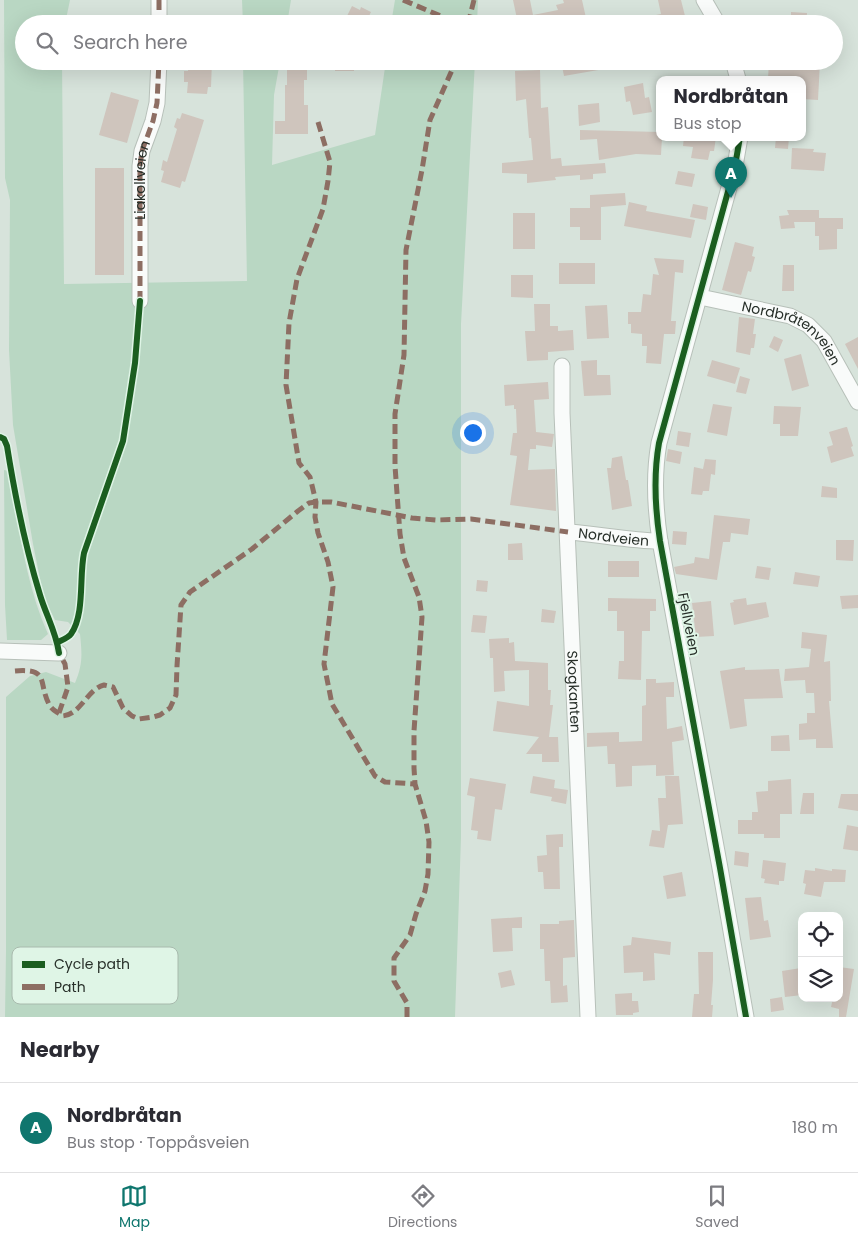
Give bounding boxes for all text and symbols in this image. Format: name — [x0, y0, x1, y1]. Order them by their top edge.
search box — [15, 15, 843, 70]
icon: search — [33, 29, 61, 57]
text: Search here — [73, 29, 187, 56]
popup — [656, 76, 806, 141]
text: Nordbråtan — [674, 83, 788, 110]
text: Bus stop — [674, 112, 742, 135]
street label: Liakollveien — [130, 137, 155, 220]
pin: A — [715, 157, 747, 198]
street label: Nordbråtenveien — [740, 296, 846, 369]
your location — [460, 420, 486, 446]
street label: Nordveien — [577, 523, 650, 551]
street label: Fjellveien — [673, 591, 705, 657]
street label: Skogkanten — [562, 650, 586, 733]
map controls — [798, 912, 843, 1002]
button: locate — [798, 912, 843, 957]
legend — [12, 947, 178, 1004]
text: Cycle path — [54, 954, 130, 974]
button: layers — [798, 957, 843, 1002]
text: Path — [54, 977, 86, 997]
text: Nearby — [20, 1035, 100, 1064]
text: Nordbråtan — [67, 1102, 182, 1129]
text: A — [30, 1116, 42, 1139]
text: 180 m — [792, 1116, 838, 1139]
text: Bus stop · Toppåsveien — [67, 1131, 250, 1154]
tab: Map — [119, 1182, 150, 1233]
tab: Directions — [388, 1182, 457, 1233]
tab: Saved — [695, 1182, 739, 1233]

